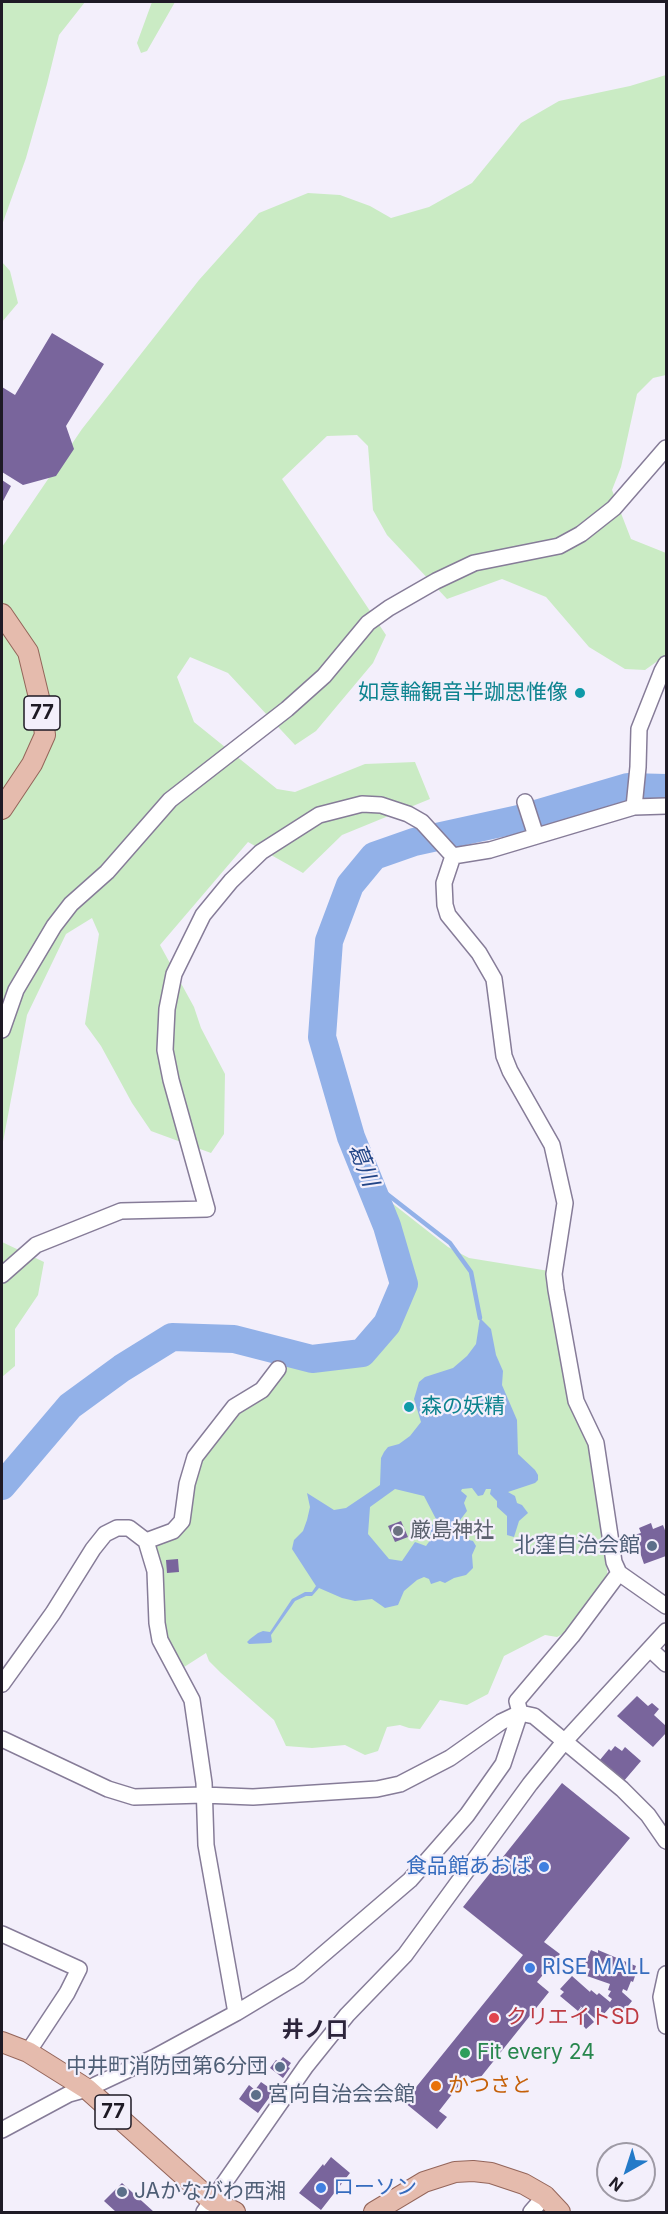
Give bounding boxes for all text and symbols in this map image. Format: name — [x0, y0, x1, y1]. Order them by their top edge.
place label: 如意輪観音半跏思惟像 — [358, 680, 568, 706]
marker: 如意輪観音半跏思惟像 — [573, 686, 587, 700]
road number: 77 — [24, 696, 60, 730]
water label: 葛川 — [343, 1140, 383, 1190]
place label: 森の妖精 — [421, 1394, 505, 1420]
marker: 森の妖精 — [402, 1400, 416, 1414]
place label: 厳島神社 — [410, 1518, 494, 1544]
marker: 厳島神社 — [391, 1524, 405, 1538]
place label: 北窪自治会館 — [514, 1533, 640, 1559]
marker: 北窪自治会館 — [645, 1539, 659, 1553]
place label: 食品館あおば — [406, 1854, 532, 1880]
marker: 食品館あおば — [537, 1860, 551, 1874]
place label: RISE MALL — [542, 1955, 650, 1981]
marker: RISE MALL — [523, 1961, 537, 1975]
place label: クリエイトSD — [506, 2005, 640, 2031]
marker: クリエイトSD — [487, 2011, 501, 2025]
district label: 井ノ口 — [282, 2017, 348, 2043]
place label: Fit every 24 — [477, 2040, 595, 2066]
marker: Fit every 24 — [458, 2046, 472, 2060]
place label: 中井町消防団第6分団 — [66, 2054, 268, 2080]
marker: 中井町消防団第6分団 — [273, 2060, 287, 2074]
place label: かつさと — [448, 2073, 532, 2099]
marker: かつさと — [429, 2079, 443, 2093]
place label: 宮向自治会会館 — [268, 2082, 415, 2108]
marker: 宮向自治会会館 — [249, 2088, 263, 2102]
road number: 77 — [95, 2095, 131, 2129]
north arrow — [596, 2142, 656, 2202]
text: N — [605, 2173, 627, 2196]
place label: ローソン — [333, 2175, 417, 2201]
place label: JAかながわ西湘 — [134, 2179, 286, 2205]
marker: ローソン — [314, 2181, 328, 2195]
marker: JAかながわ西湘 — [115, 2185, 129, 2199]

